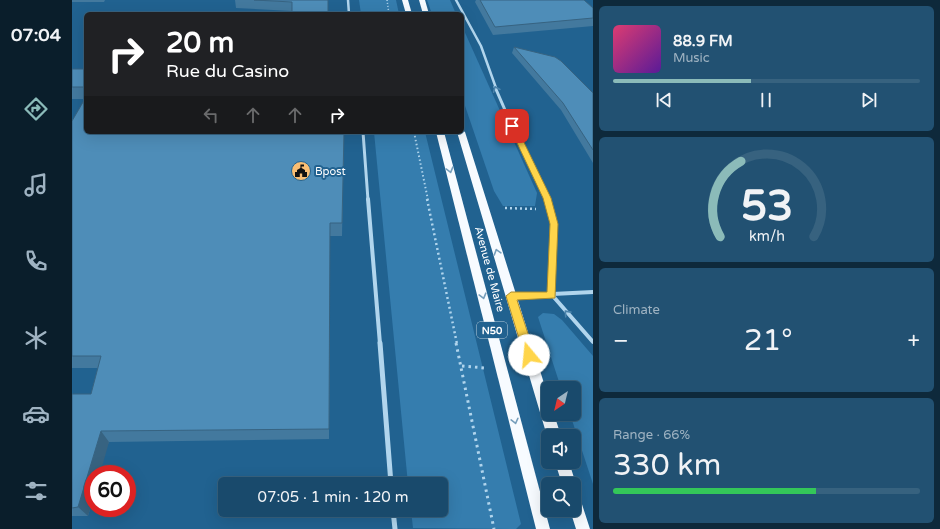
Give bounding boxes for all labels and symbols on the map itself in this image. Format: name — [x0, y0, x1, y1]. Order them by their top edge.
one-way arrow — [493, 85, 501, 92]
pin — [495, 109, 529, 143]
public building icon: Bpost — [290, 160, 312, 182]
place label: Bpost — [315, 165, 346, 178]
one-way arrow — [445, 166, 454, 173]
street label: Avenue de Maire — [472, 225, 507, 313]
one-way arrow — [494, 248, 502, 255]
one-way arrow — [478, 292, 487, 299]
one-way arrow — [564, 310, 572, 318]
road number: N50 — [477, 322, 507, 338]
position arrow — [508, 334, 550, 376]
north arrow — [541, 381, 581, 421]
one-way arrow — [511, 418, 519, 425]
speed limit sign: 60 — [84, 465, 136, 517]

